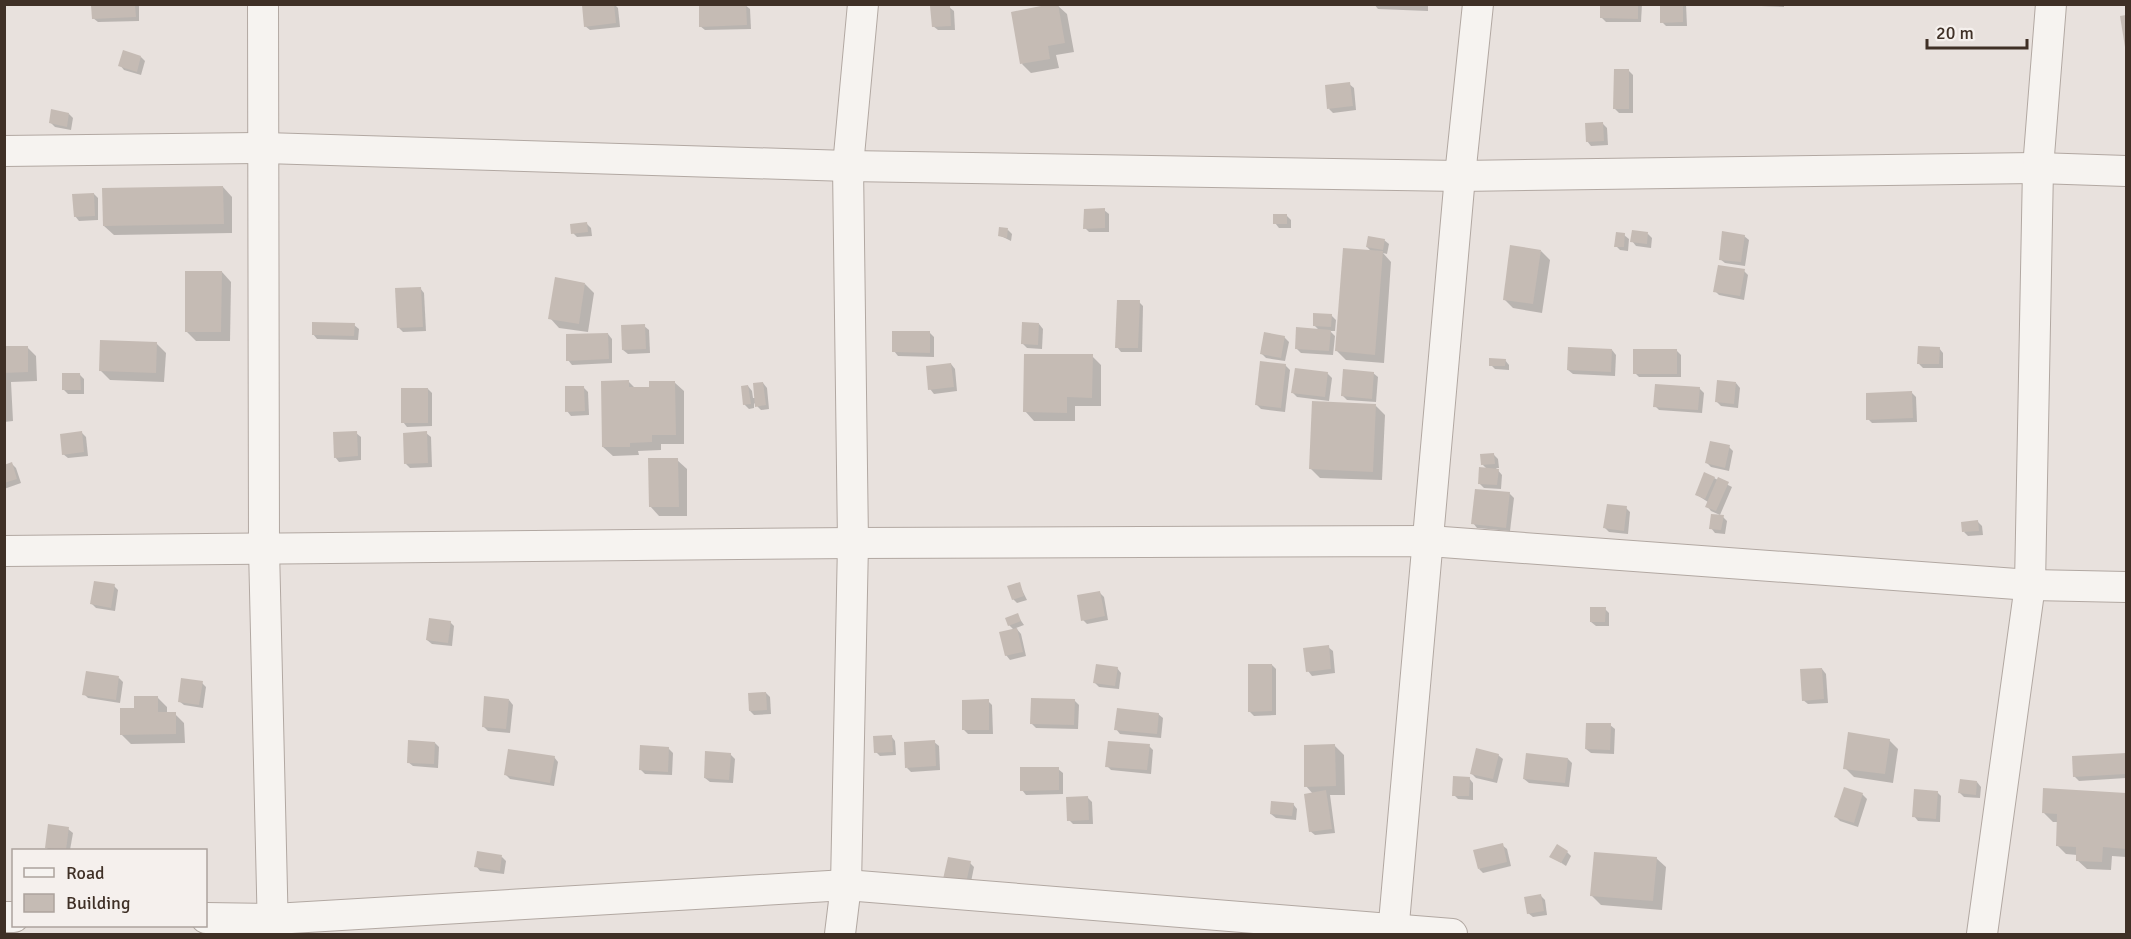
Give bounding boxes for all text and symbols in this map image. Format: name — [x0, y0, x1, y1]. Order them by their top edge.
scale bar — [1927, 12, 2028, 50]
text: 20 m — [1936, 22, 1974, 44]
legend — [12, 849, 207, 927]
text: Road — [66, 862, 105, 884]
text: Building — [66, 892, 130, 914]

